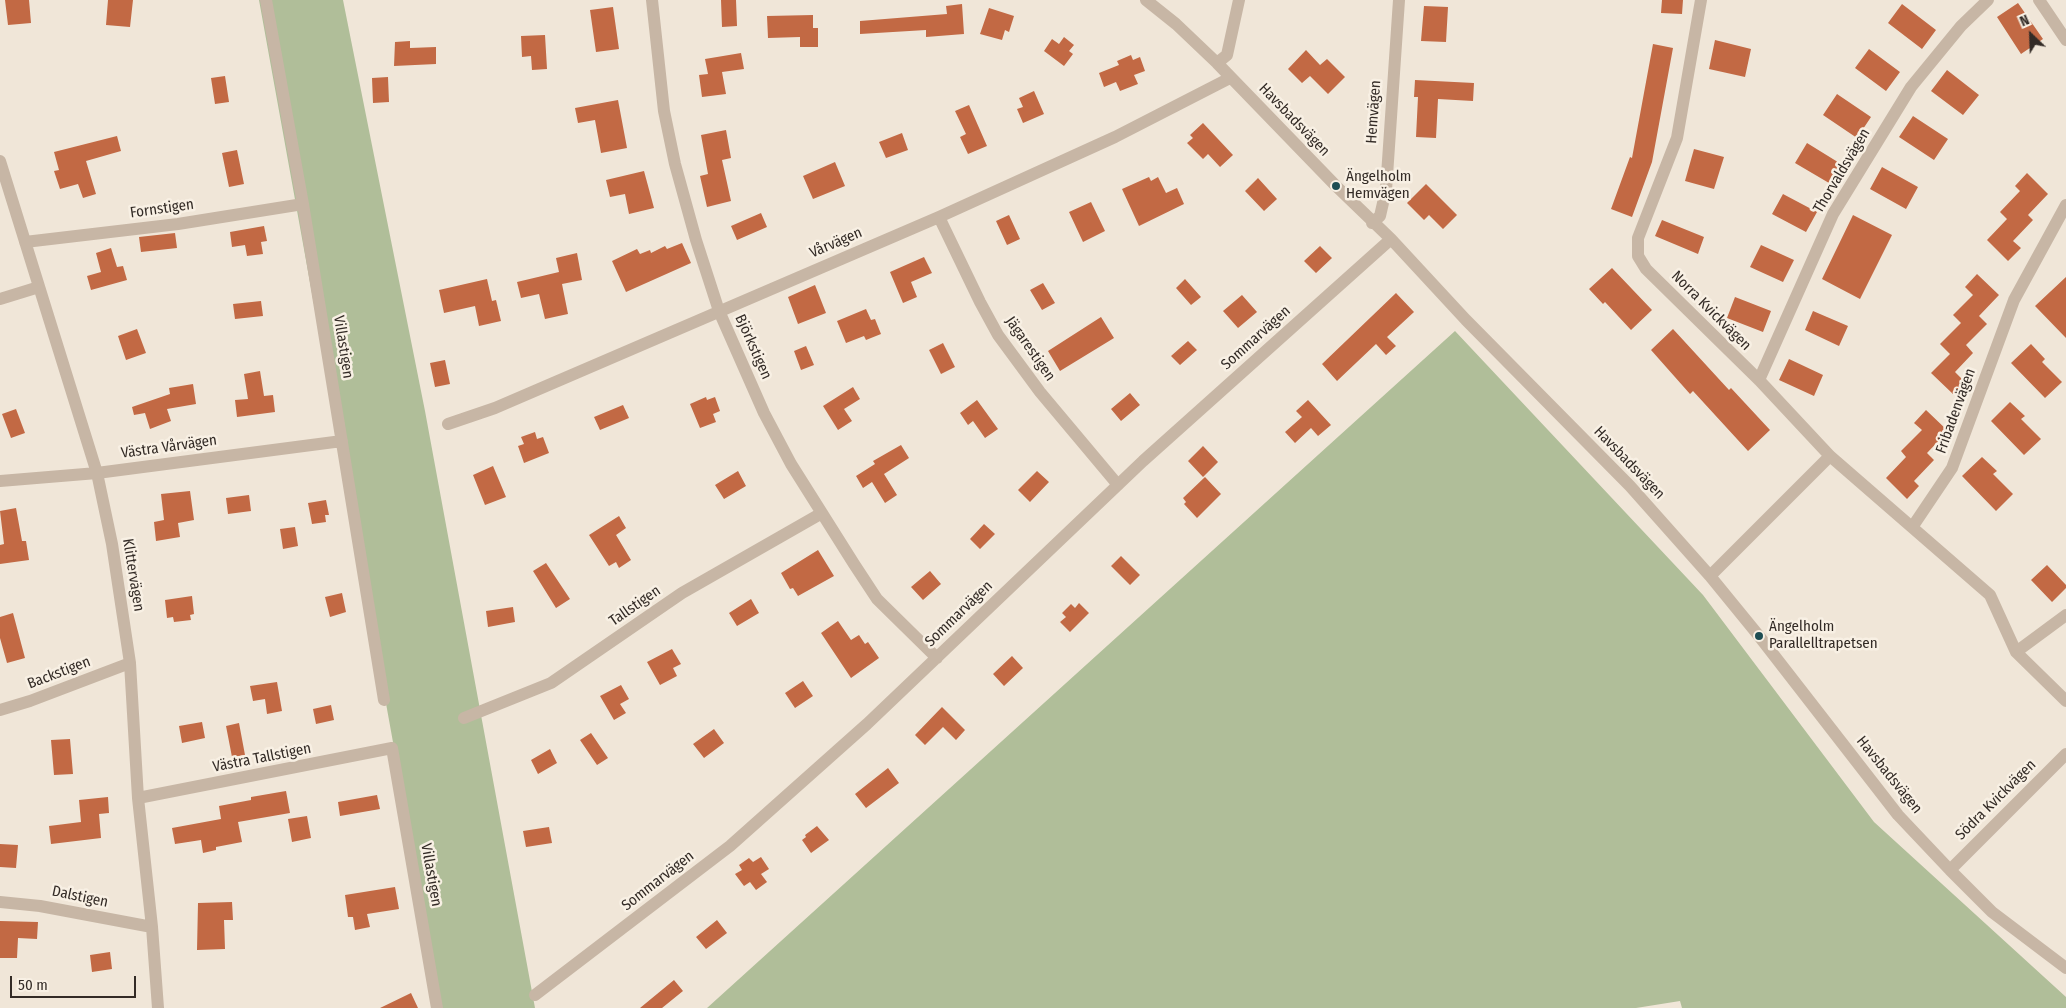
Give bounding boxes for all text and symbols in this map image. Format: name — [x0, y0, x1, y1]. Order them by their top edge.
north arrow — [2006, 10, 2056, 60]
text: N — [2017, 11, 2032, 30]
street label: Havsbadsvägen — [1255, 80, 1333, 160]
street label: Hemvägen — [1363, 80, 1385, 144]
street label: Thorvaldsvägen — [1810, 125, 1874, 217]
place label: Ängelholm Hemvägen — [1346, 168, 1411, 203]
marker: Ängelholm Hemvägen — [1330, 180, 1342, 192]
street label: Fornstigen — [129, 196, 195, 222]
street label: Vårvägen — [807, 224, 865, 262]
street label: Norra Kvickvägen — [1667, 267, 1755, 355]
street label: Sommarvägen — [1218, 302, 1294, 374]
street label: Björkstigen — [731, 312, 775, 382]
street label: Jägarestigen — [1001, 313, 1059, 385]
street label: Villastigen — [329, 314, 357, 380]
street label: Fribadenvägen — [1932, 366, 1980, 456]
street label: Havsbadsvägen — [1590, 423, 1668, 503]
street label: Västra Vårvägen — [120, 431, 218, 463]
street label: Klittervägen — [118, 537, 148, 613]
street label: Sommarvägen — [922, 577, 996, 651]
street label: Tallstigen — [606, 582, 664, 630]
place label: Ängelholm Parallelltrapetsen — [1769, 618, 1878, 653]
marker: Ängelholm Parallelltrapetsen — [1753, 630, 1765, 642]
street label: Backstigen — [25, 653, 93, 693]
street label: Havsbadsvägen — [1852, 733, 1926, 817]
street label: Västra Tallstigen — [211, 740, 313, 776]
street label: Södra Kvickvägen — [1952, 756, 2040, 844]
street label: Villastigen — [417, 842, 445, 908]
street label: Sommarvägen — [618, 847, 698, 915]
street label: Dalstigen — [50, 882, 110, 912]
scale bar — [12, 966, 139, 998]
text: 50 m — [18, 976, 48, 994]

